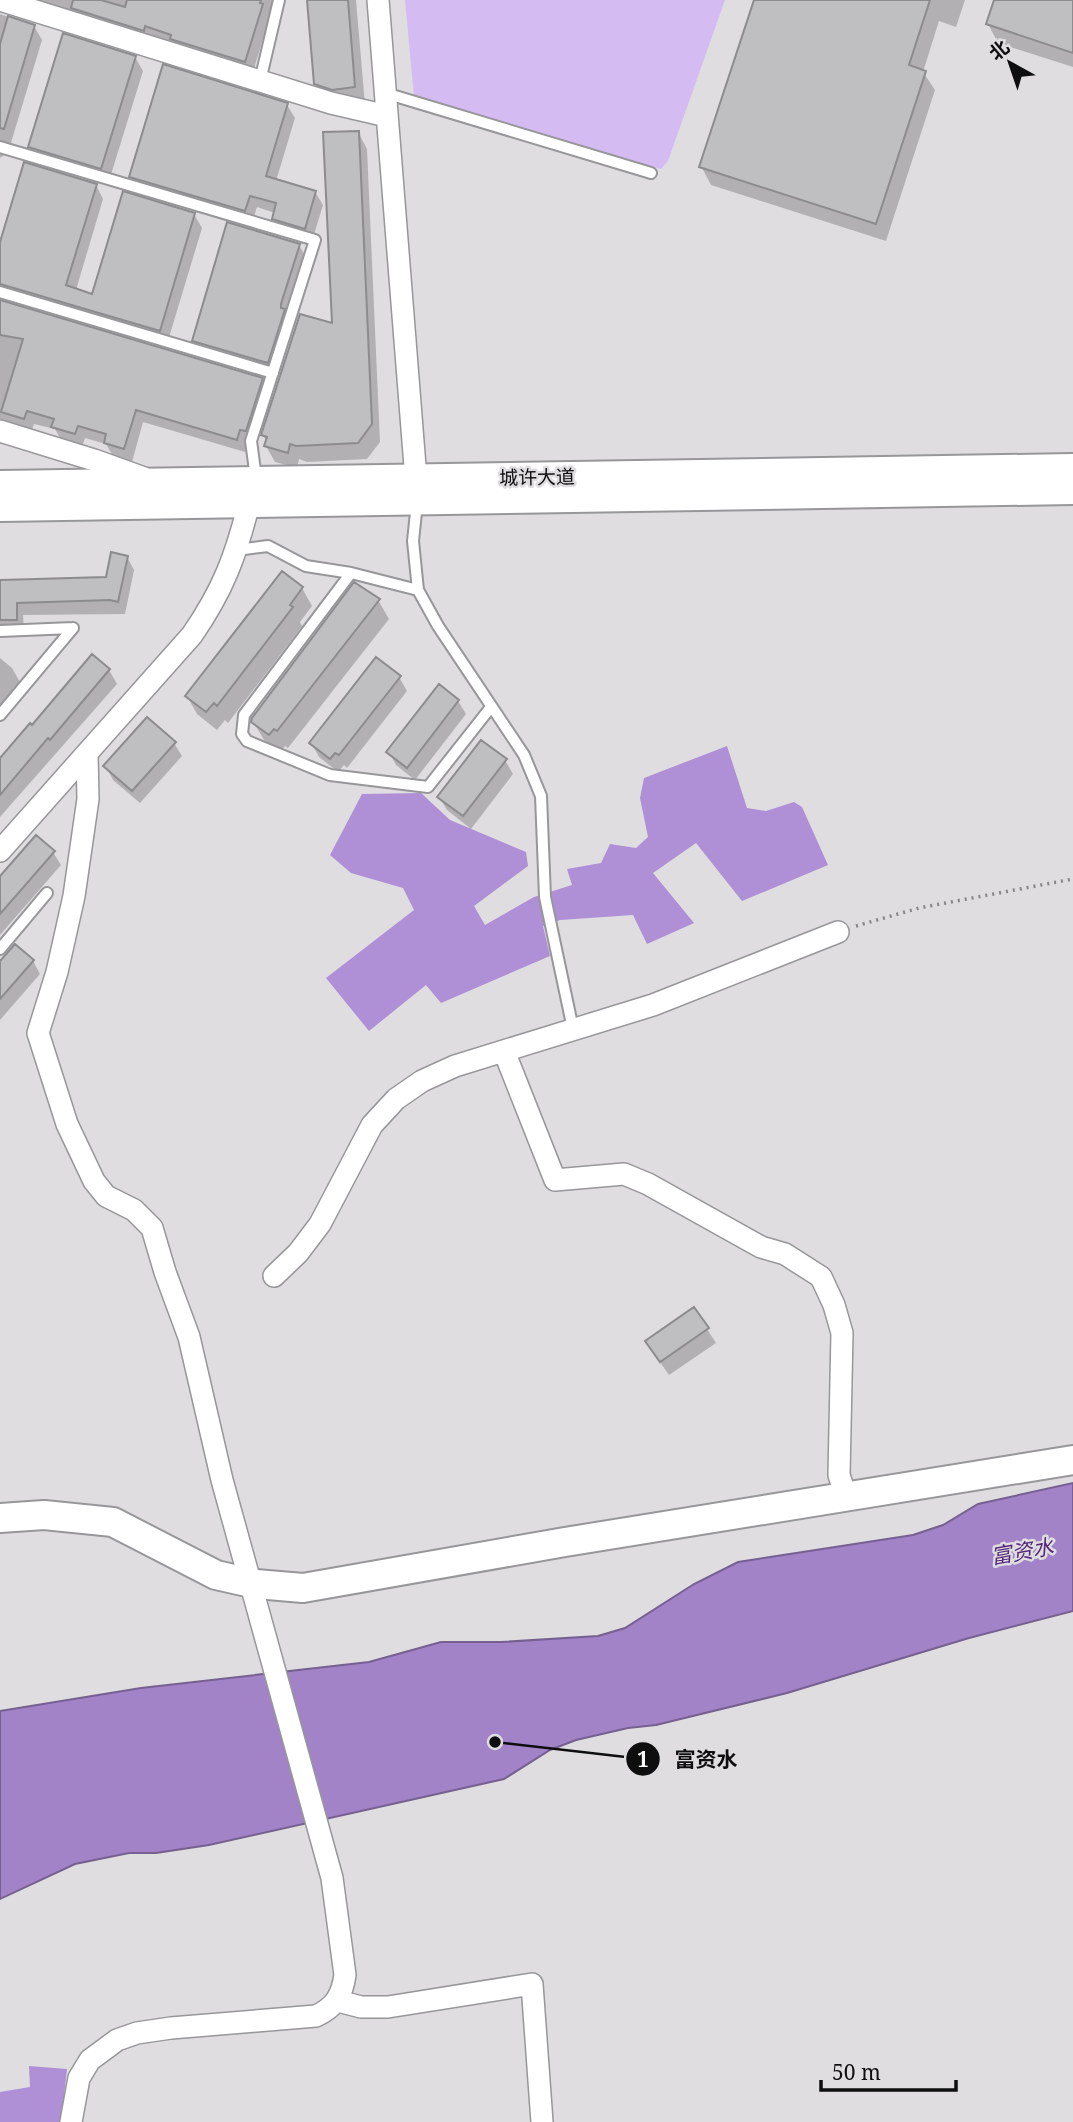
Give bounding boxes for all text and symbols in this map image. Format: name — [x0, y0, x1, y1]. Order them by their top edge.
north arrow — [975, 28, 1045, 98]
text: 北 — [983, 34, 1015, 66]
street label: 城许大道 — [499, 463, 575, 491]
water label: 富资水 — [989, 1532, 1056, 1570]
callout: 富资水 — [625, 1738, 751, 1780]
text: 1 — [637, 1745, 649, 1773]
text: 富资水 — [675, 1745, 738, 1773]
scale bar — [821, 2048, 956, 2092]
text: 50 m — [832, 2058, 881, 2086]

